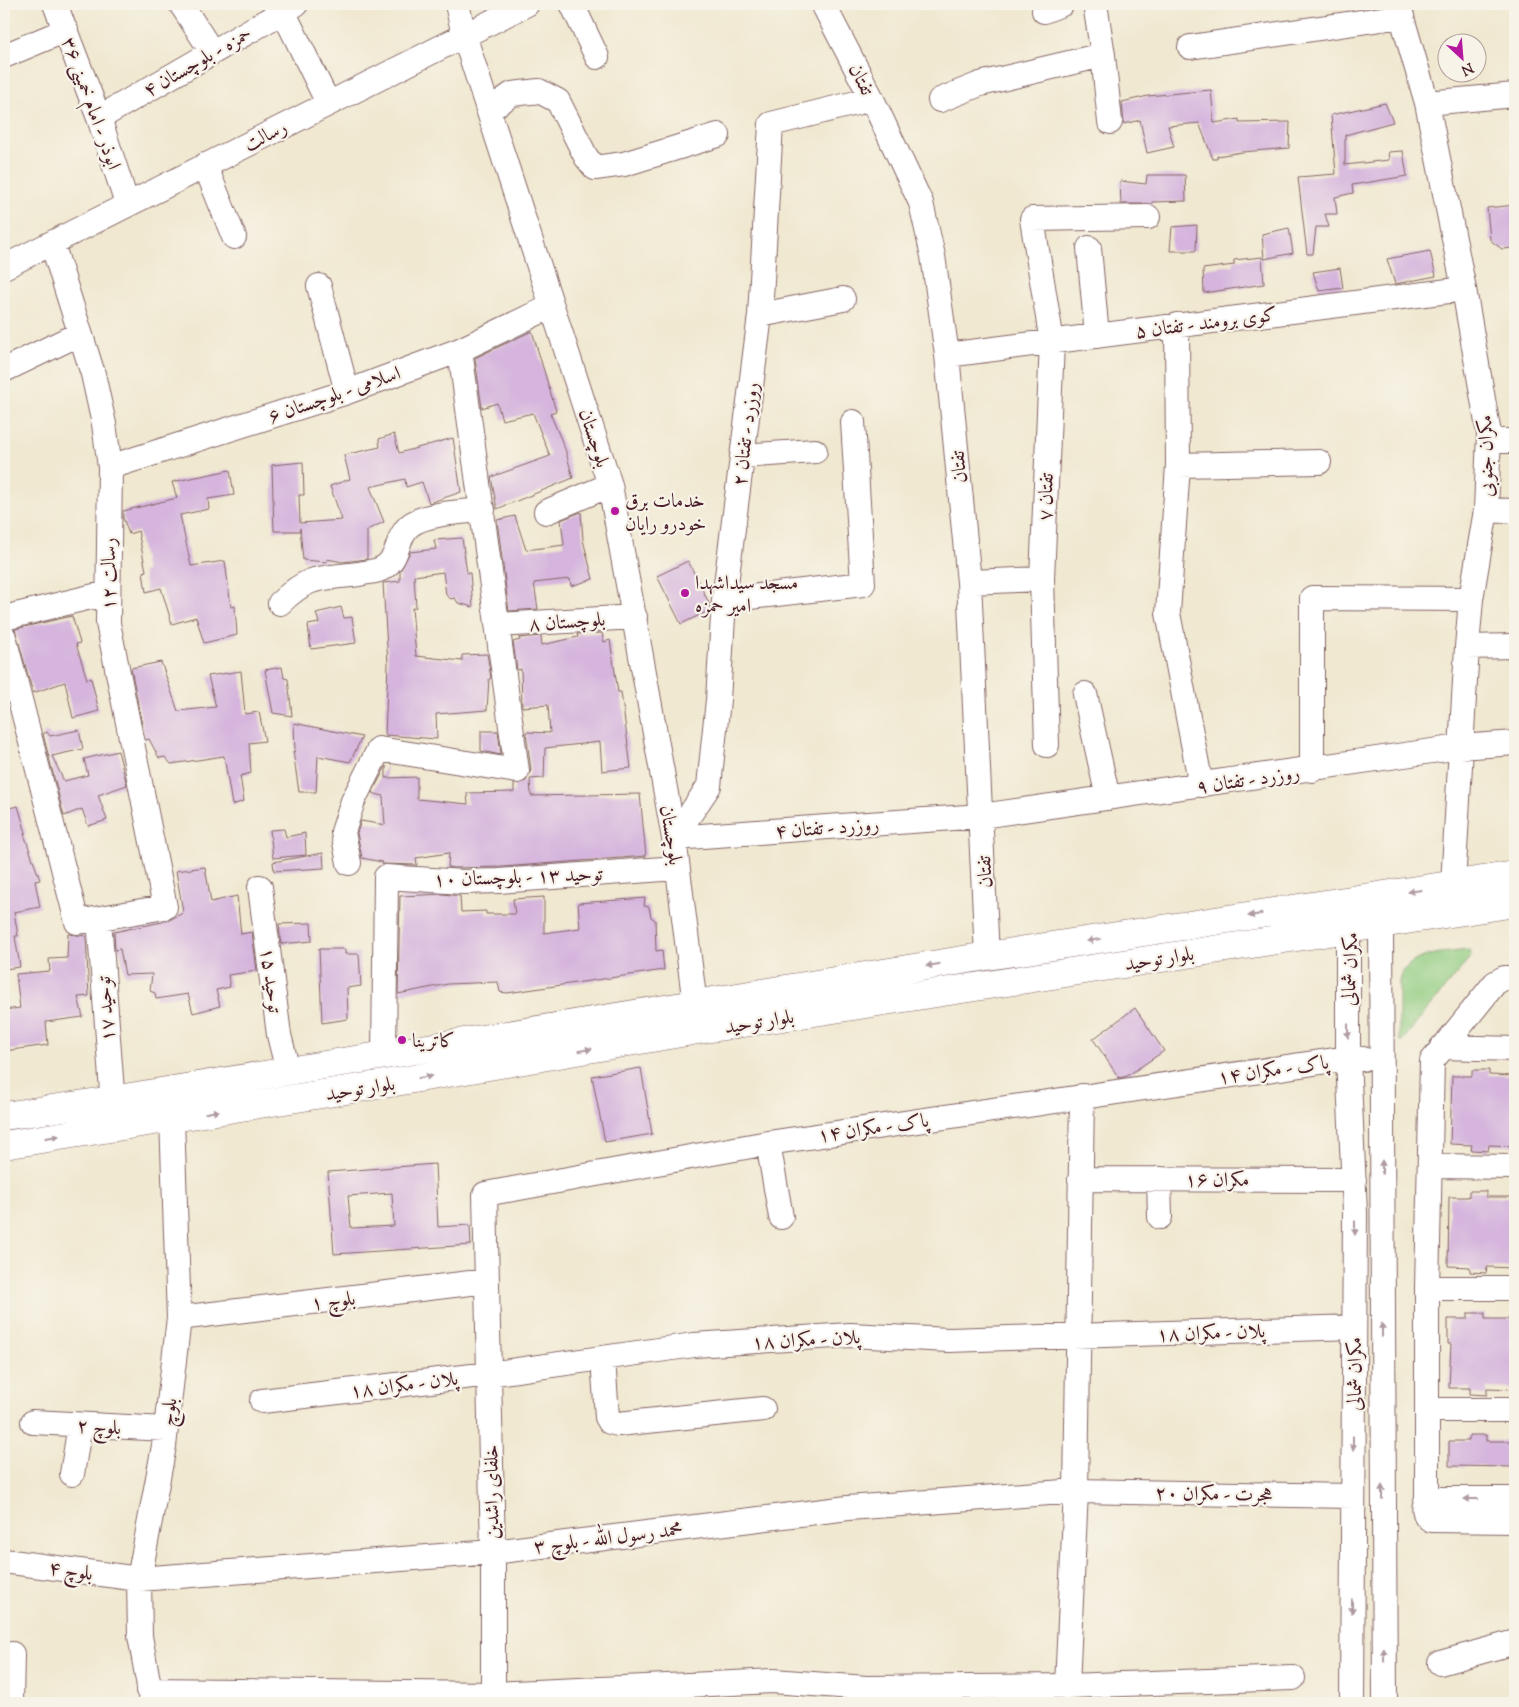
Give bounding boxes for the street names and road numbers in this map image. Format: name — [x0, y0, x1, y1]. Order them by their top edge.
street label: حمزه - بلوچستان ۴ — [139, 20, 258, 106]
street label: ابوذر - امام خمینی ۳۶ — [51, 34, 127, 174]
street label: تفتان — [840, 59, 880, 101]
street label: رسالت — [239, 114, 293, 160]
street label: کوی برومند - تفتان ۵ — [1134, 301, 1279, 348]
street label: اسلامی - بلوچستان ۶ — [265, 360, 405, 433]
street label: روزرد - تفتان ۲ — [727, 381, 768, 488]
street label: بلوچستان — [569, 405, 616, 472]
street label: مکران جنوبی — [1472, 415, 1503, 497]
street label: تفتان — [945, 449, 976, 484]
street label: تفتان ۷ — [1032, 472, 1063, 522]
street label: رسالت ۱۲ — [96, 538, 125, 610]
street label: بلوچستان ۸ — [528, 606, 606, 641]
street label: روزرد - تفتان ۹ — [1195, 760, 1302, 803]
street label: بلوچستان — [650, 803, 689, 868]
street label: روزرد - تفتان ۴ — [774, 811, 880, 848]
street label: تفتان — [971, 855, 1002, 889]
street label: توحید ۱۳ - بلوچستان ۱۰ — [433, 861, 603, 896]
street label: مکران شمالی — [1336, 932, 1367, 1007]
street label: بلوار توحید — [1123, 941, 1196, 980]
street label: توحید ۱۵ — [251, 946, 288, 1015]
street label: توحید ۱۷ — [91, 975, 124, 1043]
street label: بلوار توحید — [723, 1004, 796, 1043]
street label: پاک - مکران ۱۴ — [1216, 1049, 1332, 1094]
street label: بلوار توحید — [324, 1071, 397, 1110]
street label: پاک - مکران ۱۴ — [816, 1107, 932, 1152]
street label: مکران ۱۶ — [1185, 1167, 1249, 1196]
street label: بلوچ ۱ — [309, 1285, 357, 1321]
street label: پلان - مکران ۱۸ — [1156, 1318, 1267, 1351]
street label: پلان - مکران ۱۸ — [751, 1324, 862, 1359]
street label: مکران شمالی — [1342, 1337, 1371, 1411]
street label: پلان - مکران ۱۸ — [349, 1365, 461, 1408]
street label: بلوچ — [154, 1396, 188, 1428]
street label: بلوچ ۲ — [76, 1413, 122, 1445]
street label: خلفای راشدین — [478, 1444, 509, 1540]
street label: هجرت - مکران ۲۰ — [1155, 1480, 1273, 1511]
street label: محمد رسول الله - بلوچ ۳ — [532, 1513, 684, 1564]
street label: بلوچ ۴ — [46, 1555, 95, 1591]

